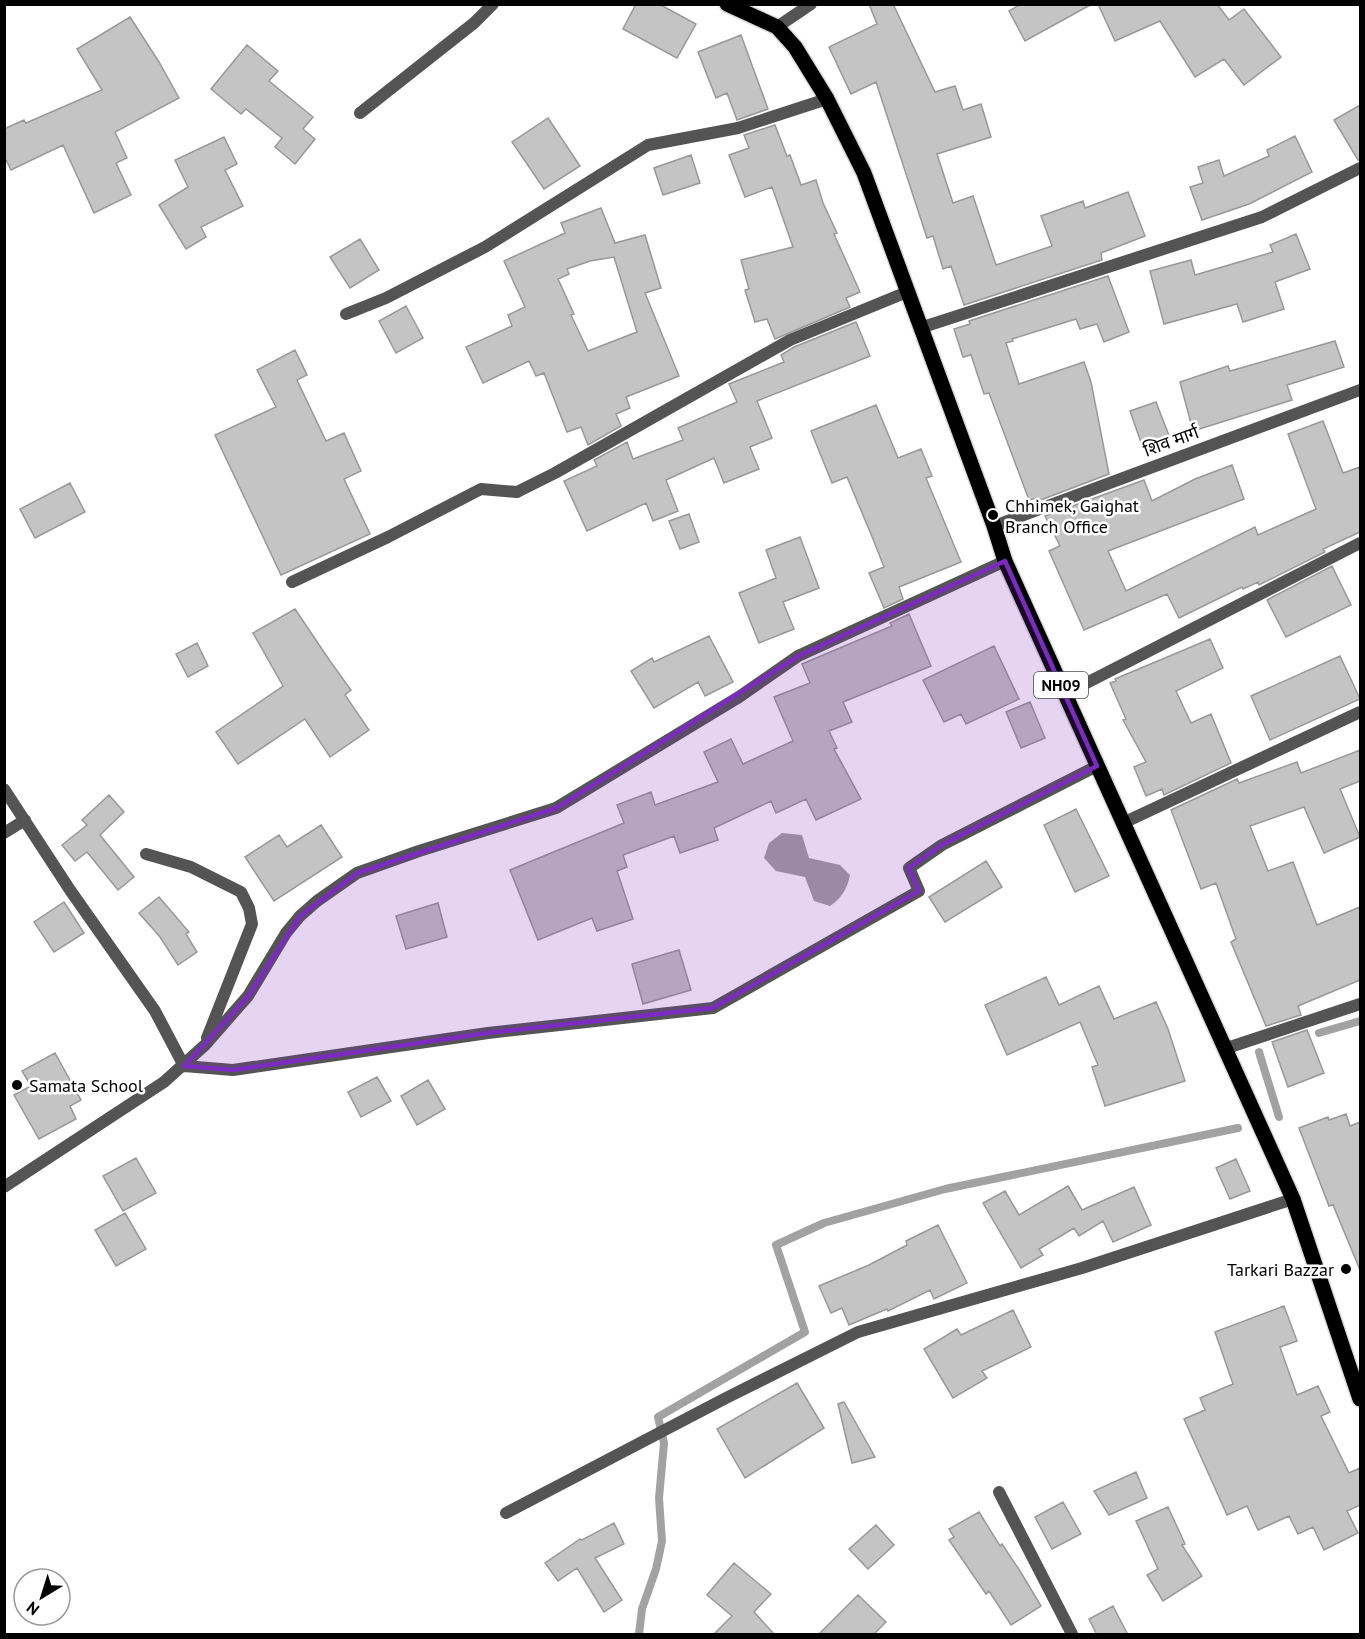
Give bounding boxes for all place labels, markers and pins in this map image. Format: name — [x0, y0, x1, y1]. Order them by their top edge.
place label: Chhimek, Gaighat Branch Office — [1005, 494, 1139, 538]
marker: Chhimek, Gaighat Branch Office — [986, 508, 1000, 522]
place label: Samata School — [29, 1074, 144, 1097]
marker: Samata School — [10, 1078, 24, 1092]
place label: Tarkari Bazzar — [1227, 1258, 1334, 1281]
marker: Tarkari Bazzar — [1339, 1262, 1353, 1276]

